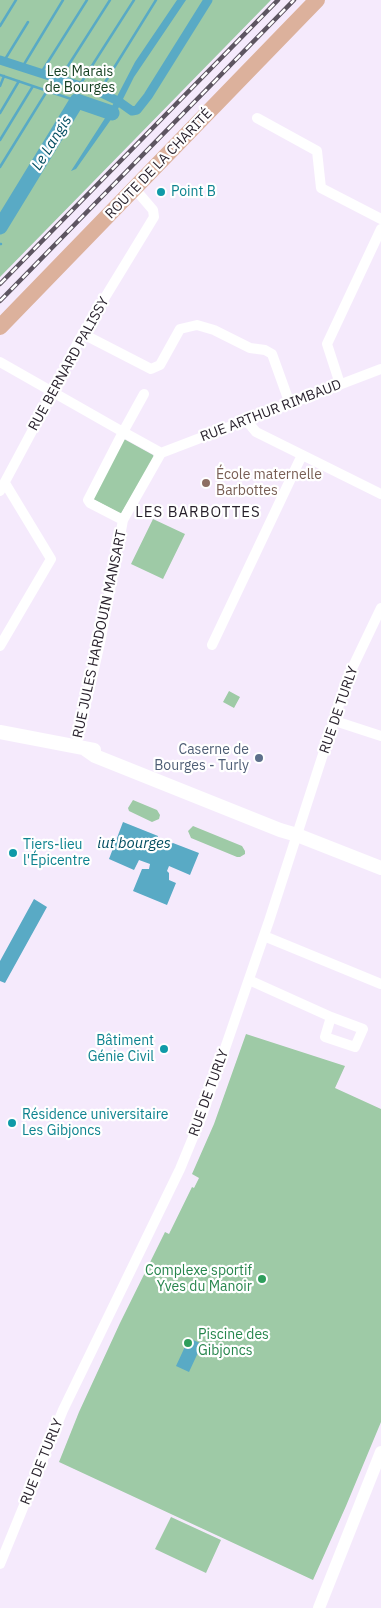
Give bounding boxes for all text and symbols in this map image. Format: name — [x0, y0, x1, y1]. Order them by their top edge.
park label: Les Marais de Bourges — [45, 64, 115, 96]
street label: ROUTE DE LA CHARITÉ — [102, 106, 216, 222]
water label: Le Langis — [28, 112, 76, 174]
place label: Point B — [171, 184, 216, 200]
marker: Point B — [155, 186, 167, 198]
street label: RUE BERNARD PALISSY — [25, 294, 113, 434]
street label: RUE ARTHUR RIMBAUD — [198, 376, 344, 446]
place label: École maternelle Barbottes — [216, 467, 322, 500]
marker: École maternelle Barbottes — [200, 477, 212, 489]
district label: LES BARBOTTES — [134, 504, 262, 522]
street label: RUE JULES HARDOUIN MANSART — [70, 528, 130, 740]
street label: RUE DE TURLY — [316, 664, 362, 756]
place label: Caserne de Bourges - Turly — [154, 742, 249, 774]
marker: Caserne de Bourges - Turly — [253, 752, 265, 764]
water label: iut bourges — [97, 835, 171, 853]
place label: Tiers-lieu l'Épicentre — [23, 837, 90, 870]
marker: Tiers-lieu l'Épicentre — [7, 847, 19, 859]
place label: Bâtiment Génie Civil — [88, 1033, 154, 1066]
marker: Bâtiment Génie Civil — [158, 1043, 170, 1055]
street label: RUE DE TURLY — [185, 1047, 233, 1139]
place label: Résidence universitaire Les Gibjoncs — [22, 1107, 168, 1140]
marker: Résidence universitaire Les Gibjoncs — [6, 1117, 18, 1129]
place label: Complexe sportif Yves du Manoir — [145, 1263, 252, 1295]
marker: Complexe sportif Yves du Manoir — [256, 1273, 268, 1285]
place label: Piscine des Gibjoncs — [198, 1327, 269, 1360]
marker: Piscine des Gibjoncs — [182, 1337, 194, 1349]
street label: RUE DE TURLY — [17, 1417, 67, 1507]

